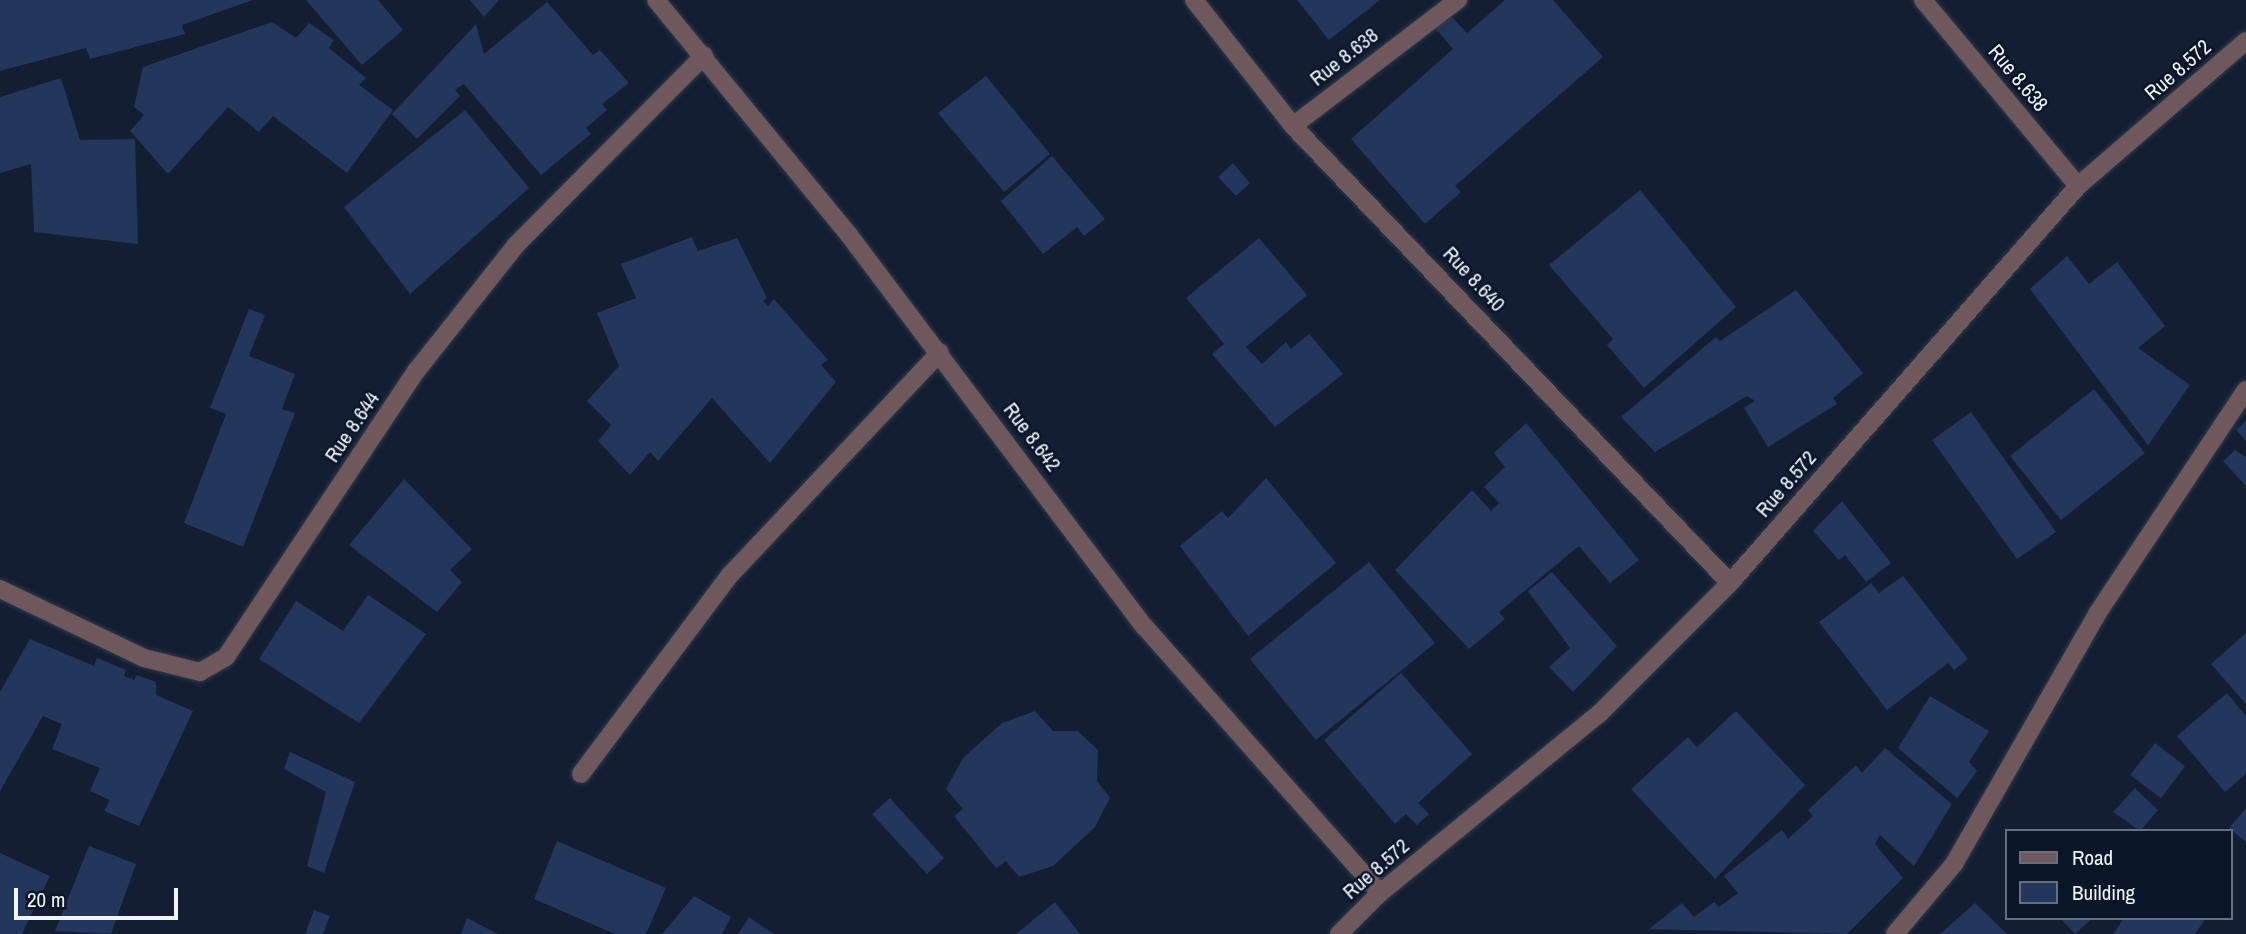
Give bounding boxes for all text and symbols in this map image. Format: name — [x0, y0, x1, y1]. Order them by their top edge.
street label: Rue 8.638 — [1305, 23, 1383, 91]
street label: Rue 8.572 — [2140, 34, 2216, 106]
street label: Rue 8.638 — [1983, 39, 2053, 117]
street label: Rue 8.640 — [1438, 241, 1510, 317]
street label: Rue 8.644 — [319, 387, 385, 467]
street label: Rue 8.642 — [998, 398, 1066, 476]
street label: Rue 8.572 — [1750, 446, 1822, 522]
legend — [2004, 829, 2232, 920]
street label: Rue 8.572 — [1338, 833, 1414, 905]
text: Road — [2072, 843, 2113, 872]
scale bar — [18, 874, 182, 918]
text: Building — [2072, 878, 2135, 907]
text: 20 m — [27, 885, 65, 914]

